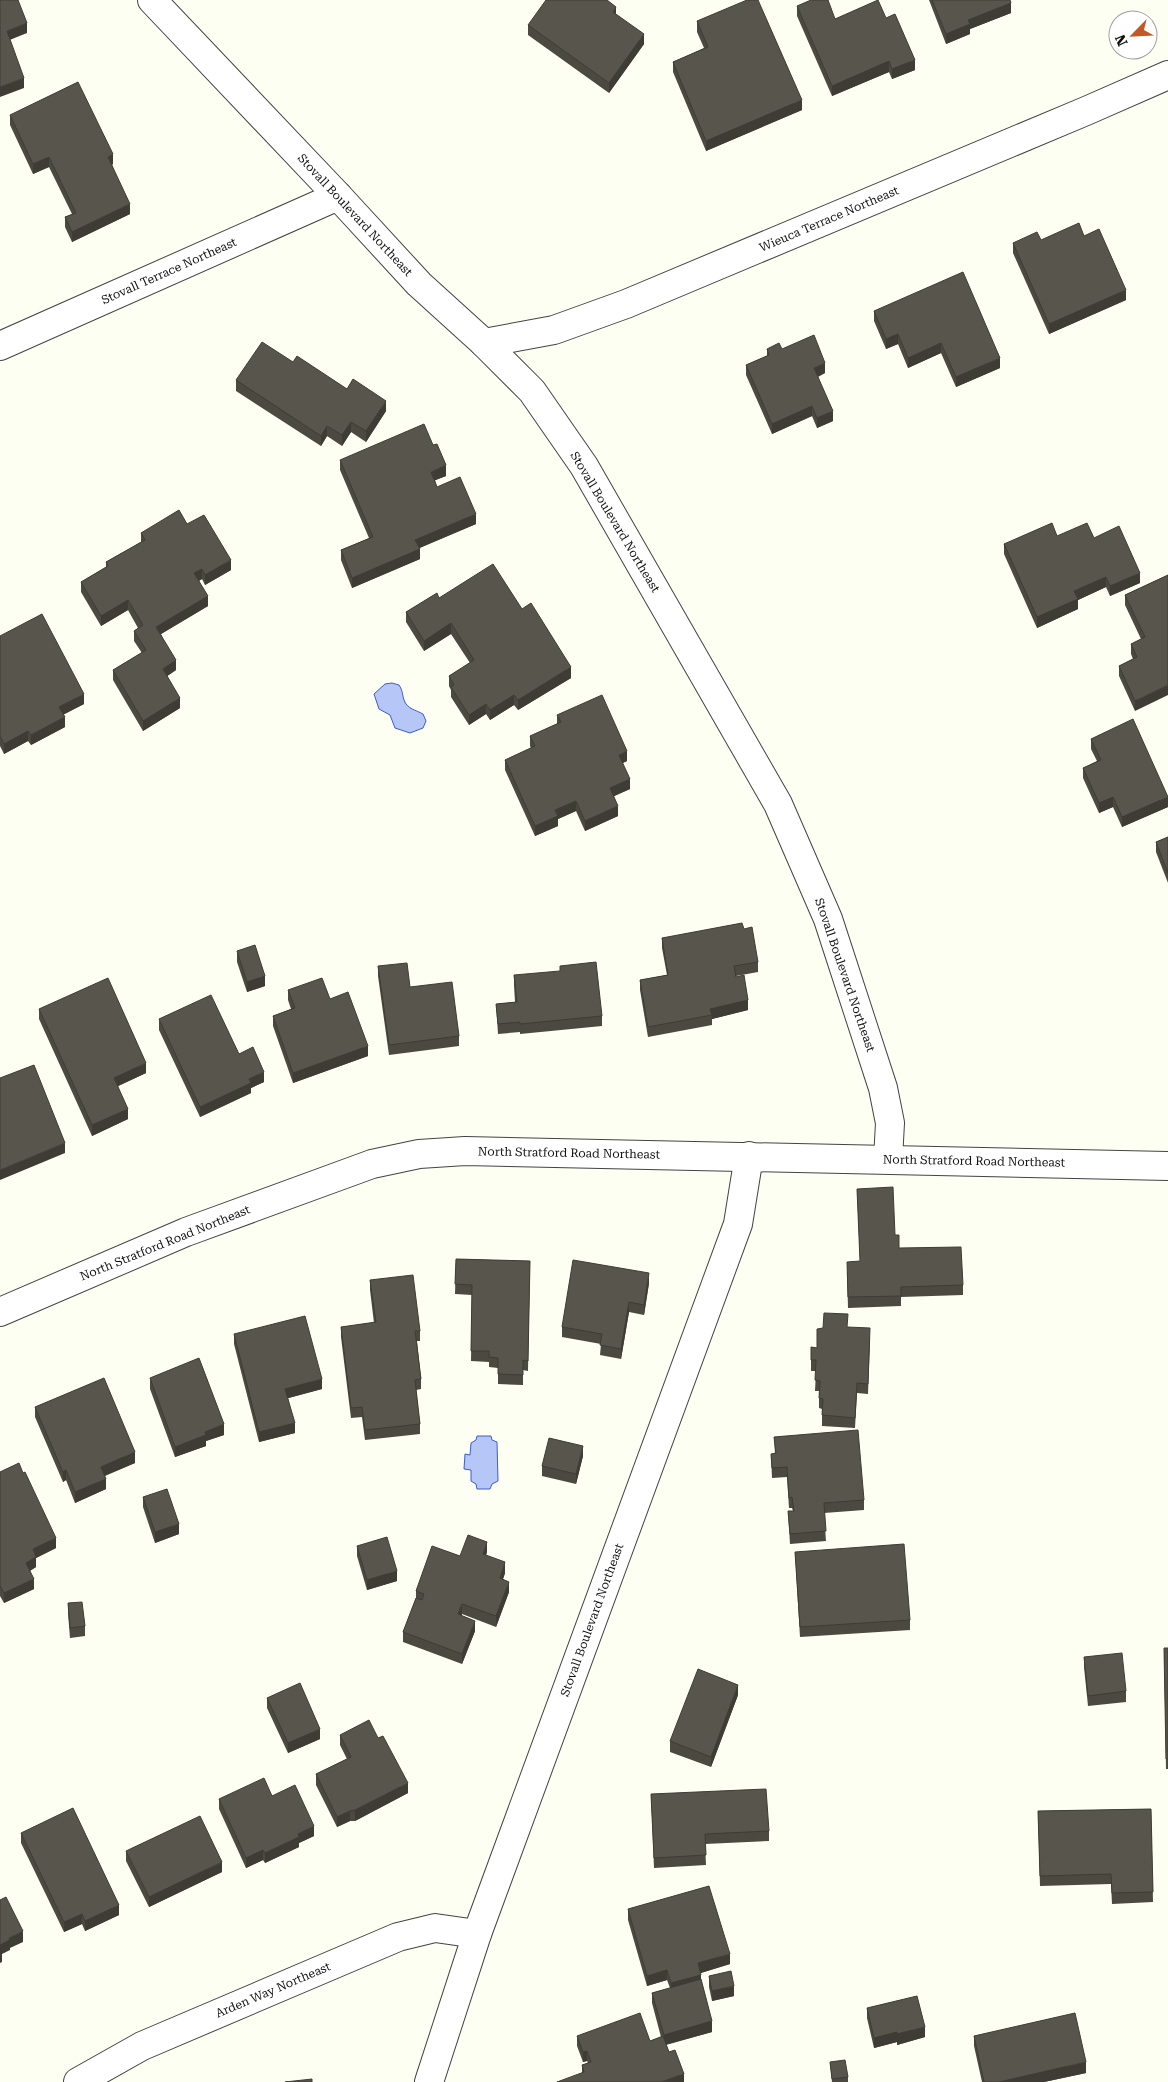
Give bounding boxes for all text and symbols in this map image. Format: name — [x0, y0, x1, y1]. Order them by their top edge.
north arrow — [1108, 10, 1158, 60]
text: N — [1112, 32, 1131, 48]
street label: Stovall Boulevard Northeast — [295, 151, 416, 279]
street label: Wieuca Terrace Northeast — [757, 183, 901, 255]
street label: Stovall Terrace Northeast — [99, 235, 239, 307]
street label: Stovall Boulevard Northeast — [567, 449, 663, 595]
street label: Stovall Boulevard Northeast — [812, 896, 878, 1054]
street label: North Stratford Road Northeast — [478, 1144, 661, 1162]
street label: North Stratford Road Northeast — [883, 1152, 1066, 1170]
street label: North Stratford Road Northeast — [78, 1202, 253, 1284]
street label: Stovall Boulevard Northeast — [558, 1541, 626, 1698]
street label: Arden Way Northeast — [213, 1959, 333, 2021]

